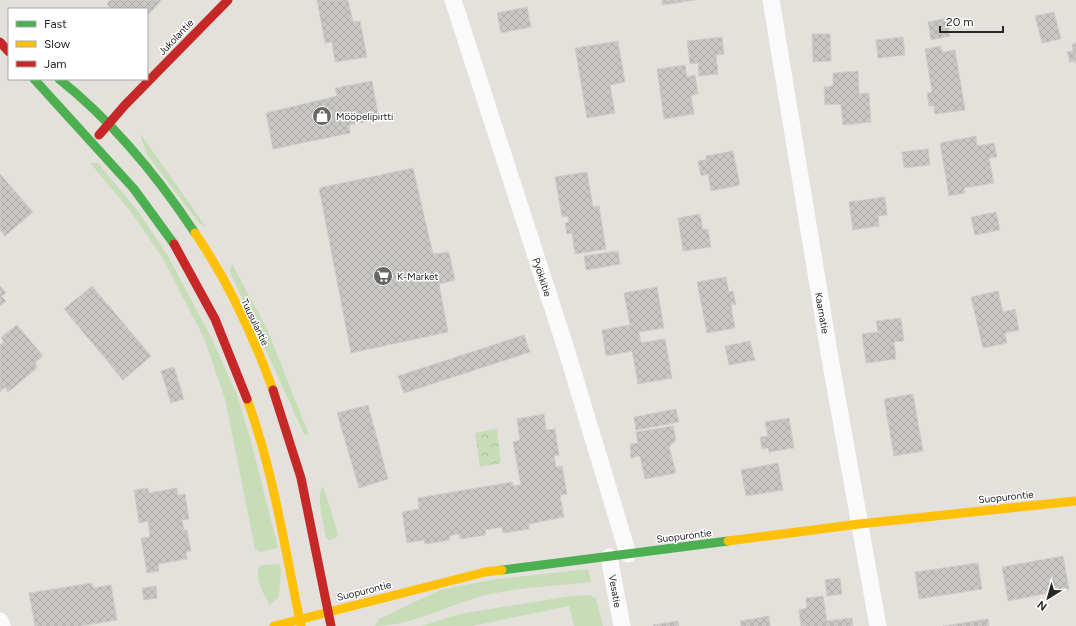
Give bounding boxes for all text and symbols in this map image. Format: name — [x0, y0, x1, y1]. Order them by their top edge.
legend — [8, 8, 148, 80]
scale bar — [940, 8, 1003, 34]
text: 20 m — [946, 15, 974, 29]
street label: Jukolantie — [155, 16, 197, 58]
text: Fast — [44, 17, 67, 31]
text: Slow — [44, 37, 71, 51]
text: Jam — [44, 57, 67, 71]
shop icon: Mööpelipirtti — [311, 105, 333, 127]
place label: Mööpelipirtti — [336, 110, 393, 123]
street label: Pyökkitie — [530, 256, 555, 299]
supermarket icon: K-Market — [372, 265, 394, 287]
place label: K-Market — [397, 270, 438, 283]
street label: Kaarnatie — [812, 291, 832, 335]
street label: Tuusulantie — [238, 296, 272, 348]
street label: Suopurontie — [978, 488, 1035, 506]
street label: Suopurontie — [656, 526, 713, 546]
street label: Vesatie — [606, 573, 624, 609]
street label: Suopurontie — [336, 578, 393, 604]
north arrow — [1028, 578, 1068, 618]
text: N — [1035, 598, 1050, 613]

